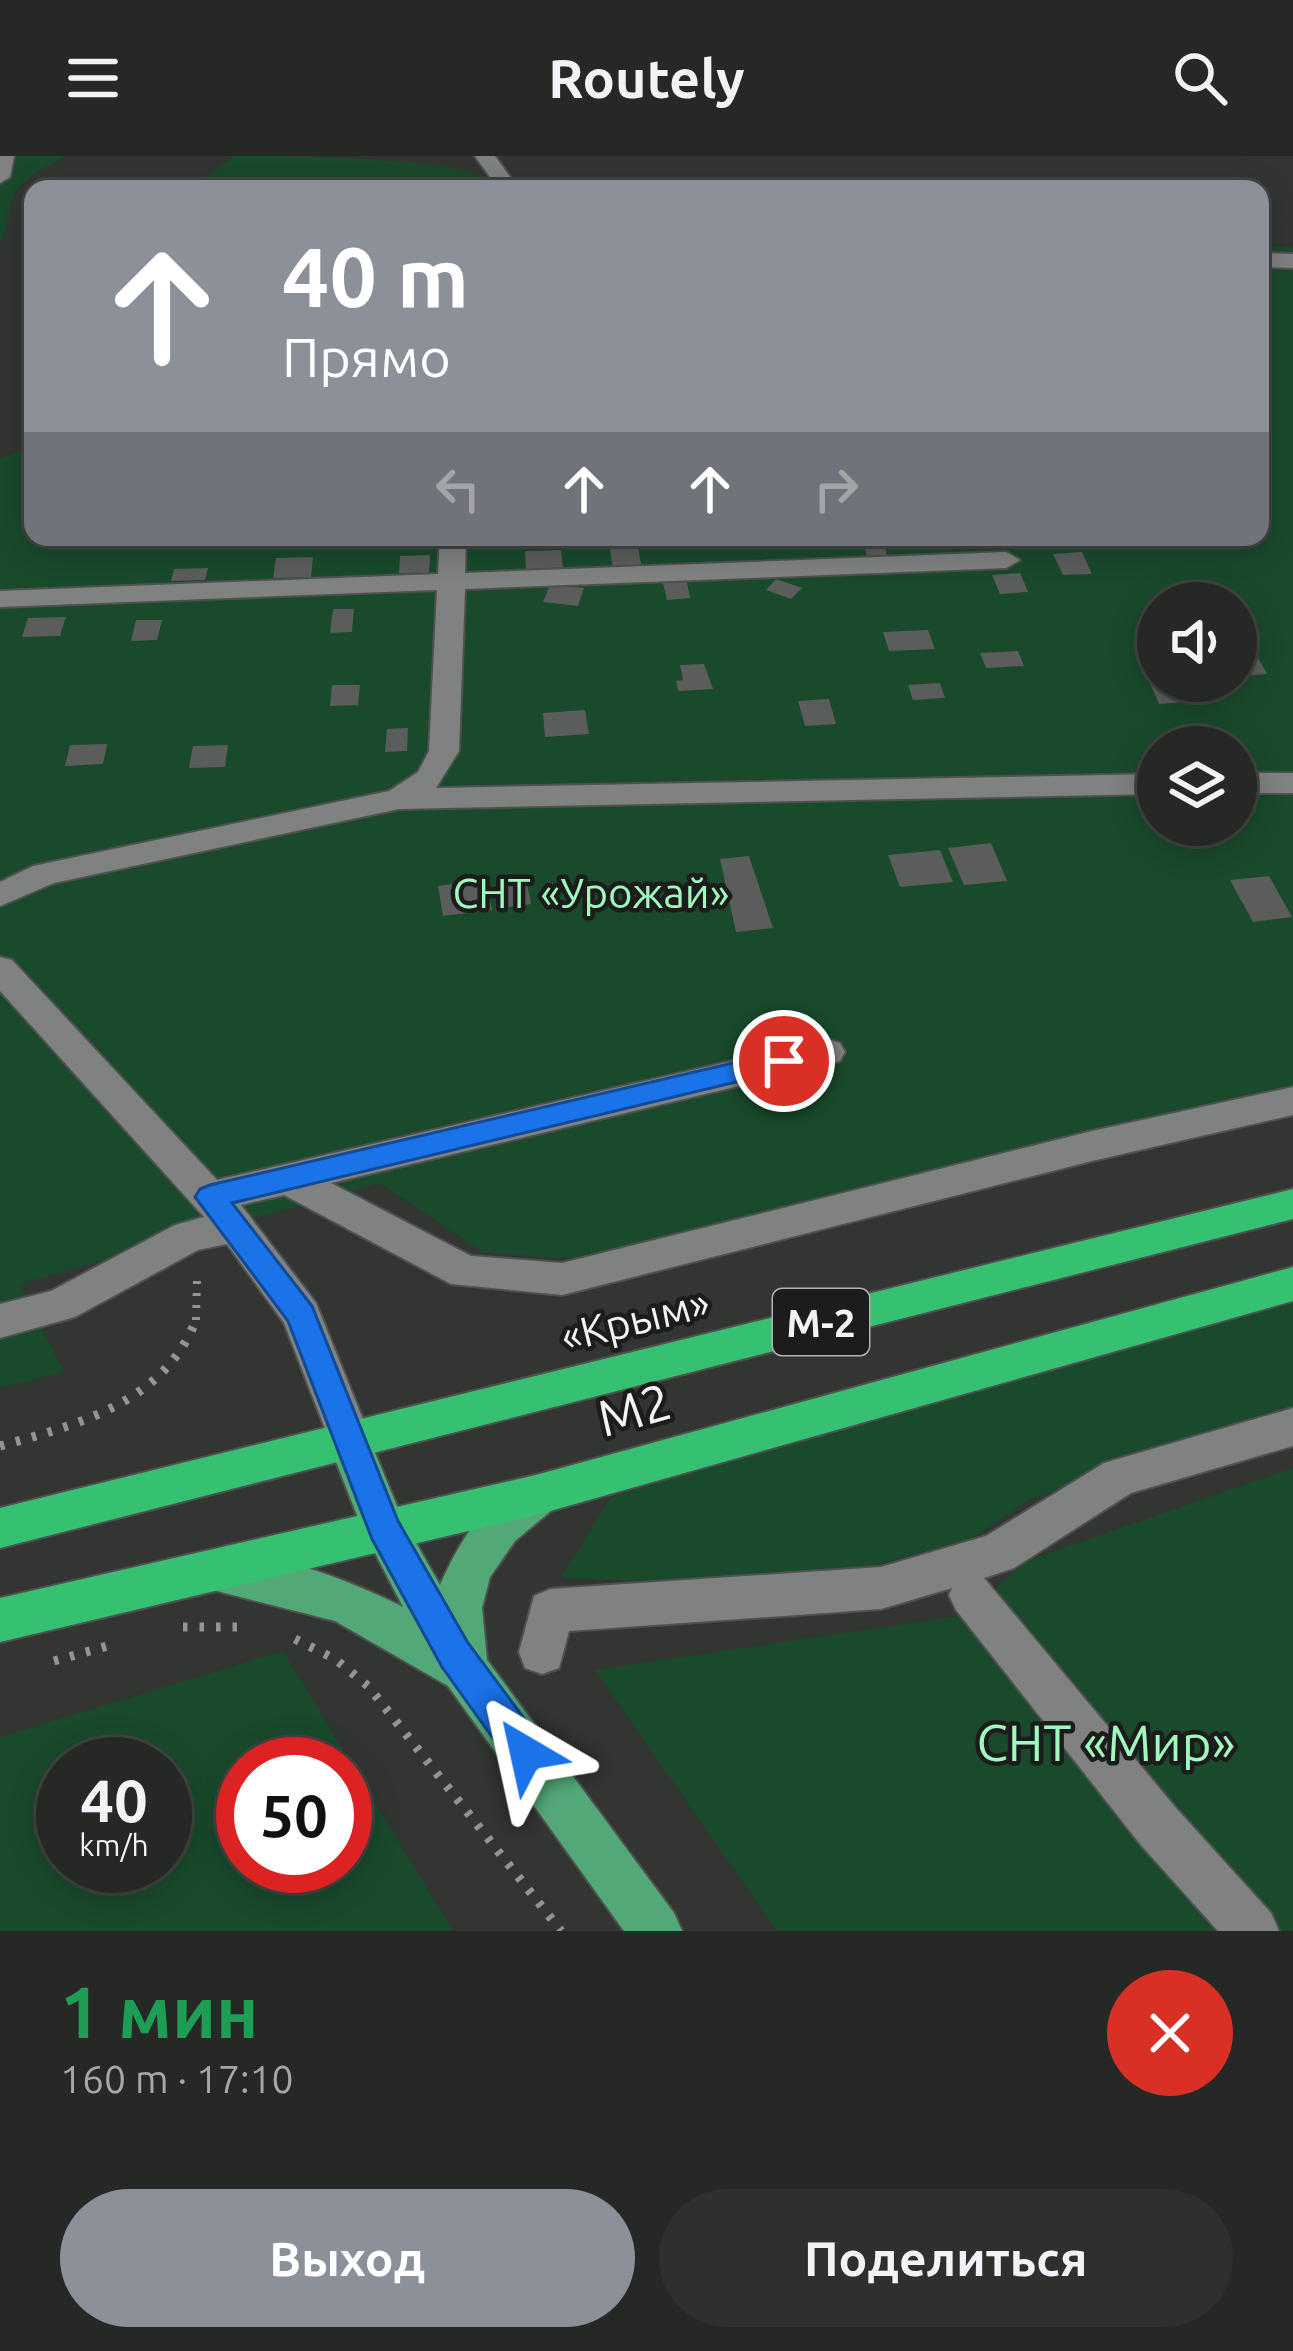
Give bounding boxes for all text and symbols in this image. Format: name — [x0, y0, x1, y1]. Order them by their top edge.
icon: menu — [60, 45, 126, 111]
icon: search — [1167, 45, 1233, 111]
text: Routely — [548, 48, 745, 108]
icon: ahead — [84, 228, 240, 384]
text: 40 m — [282, 229, 469, 323]
text: Прямо — [282, 327, 451, 387]
icon: left — [425, 456, 491, 522]
icon: ahead — [551, 456, 617, 522]
icon: ahead — [677, 456, 743, 522]
icon: right — [803, 456, 869, 522]
map controls — [1137, 582, 1257, 846]
button: sound — [1137, 582, 1257, 702]
button: layers — [1137, 726, 1257, 846]
park label: СНТ «Урожай» — [453, 869, 729, 916]
pin — [733, 1010, 835, 1112]
icon: arrive — [751, 1028, 817, 1094]
street label: «Крым» — [556, 1278, 714, 1360]
road number: М-2 — [773, 1289, 869, 1355]
street label: М2 — [591, 1371, 677, 1447]
position arrow — [463, 1690, 589, 1816]
park label: СНТ «Мир» — [976, 1713, 1236, 1771]
speed limit sign: 50 — [216, 1737, 372, 1893]
text: 40 — [80, 1766, 148, 1833]
text: km/h — [79, 1828, 149, 1862]
button: close — [1107, 1970, 1233, 2096]
text: 1 мин — [60, 1971, 259, 2052]
text: 160 m · 17:10 — [60, 2057, 294, 2100]
button: Выход — [60, 2189, 635, 2327]
button: Поделиться — [659, 2189, 1233, 2327]

